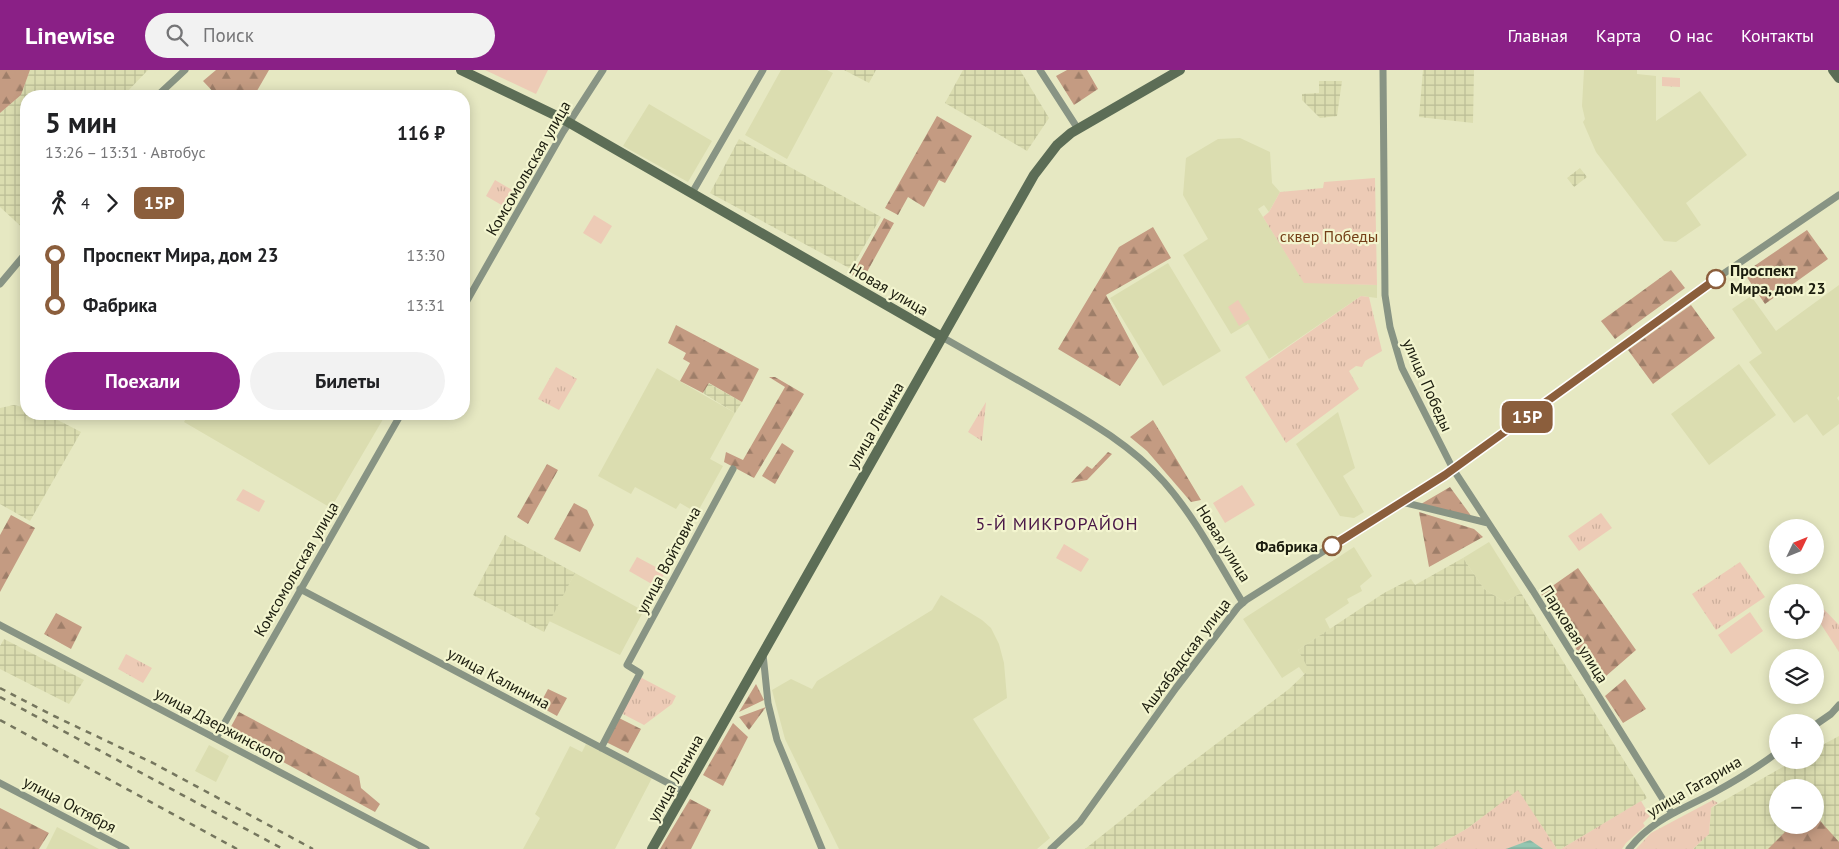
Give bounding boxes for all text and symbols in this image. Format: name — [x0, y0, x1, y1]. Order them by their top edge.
search box — [145, 13, 495, 58]
text: Linewise — [25, 20, 115, 51]
icon: search — [163, 21, 191, 49]
text: Поиск — [203, 23, 254, 47]
text: Главная — [1507, 24, 1568, 47]
text: Карта — [1596, 24, 1641, 47]
text: О нас — [1669, 24, 1713, 47]
text: Контакты — [1741, 24, 1814, 47]
street label: Комсомольская улица — [481, 97, 575, 239]
text: 5 мин — [45, 104, 117, 141]
text: 116 ₽ — [397, 121, 445, 145]
text: 13:26 – 13:31 · Автобус — [45, 142, 206, 162]
icon: walk — [45, 189, 73, 217]
icon: forward — [98, 189, 126, 217]
text: 15Р — [144, 191, 174, 214]
text: 4 — [81, 193, 90, 213]
park label: сквер Победы — [1280, 226, 1378, 246]
text: Проспект Мира, дом 23 — [83, 243, 279, 267]
text: 13:30 — [407, 245, 445, 265]
street label: Новая улица — [846, 258, 932, 320]
place label: Проспект Мира, дом 23 — [1730, 260, 1826, 298]
marker: Проспект Мира, дом 23 — [1706, 269, 1726, 289]
text: Фабрика — [83, 293, 157, 317]
text: 13:31 — [407, 295, 445, 315]
street label: улица Победы — [1399, 335, 1457, 435]
button: Поехали — [45, 352, 240, 410]
button: Билеты — [250, 352, 445, 410]
street label: улица Ленина — [842, 378, 908, 472]
line badge: 15Р — [1498, 401, 1556, 433]
text: 15Р — [1512, 405, 1542, 428]
street label: Комсомольская улица — [249, 498, 343, 640]
street label: Новая улица — [1192, 500, 1256, 586]
street label: улица Войтовича — [631, 503, 705, 617]
district label: 5-Й МИКРОРАЙОН — [975, 512, 1139, 535]
north arrow — [1769, 519, 1824, 574]
map controls — [1769, 519, 1824, 834]
place label: Фабрика — [1256, 536, 1318, 556]
marker: Фабрика — [1322, 536, 1342, 556]
street label: Парковая улица — [1537, 581, 1613, 687]
button: locate — [1769, 584, 1824, 639]
street label: Ашхабадская улица — [1136, 594, 1234, 716]
street label: улица Калинина — [444, 643, 554, 713]
button: layers — [1769, 649, 1824, 704]
street label: улица Дзержинского — [152, 682, 288, 768]
button: + — [1769, 714, 1824, 769]
street label: улица Ленина — [643, 731, 707, 825]
street label: улица Гагарина — [1643, 751, 1745, 821]
street label: улица Октября — [20, 771, 120, 837]
button: − — [1769, 779, 1824, 834]

